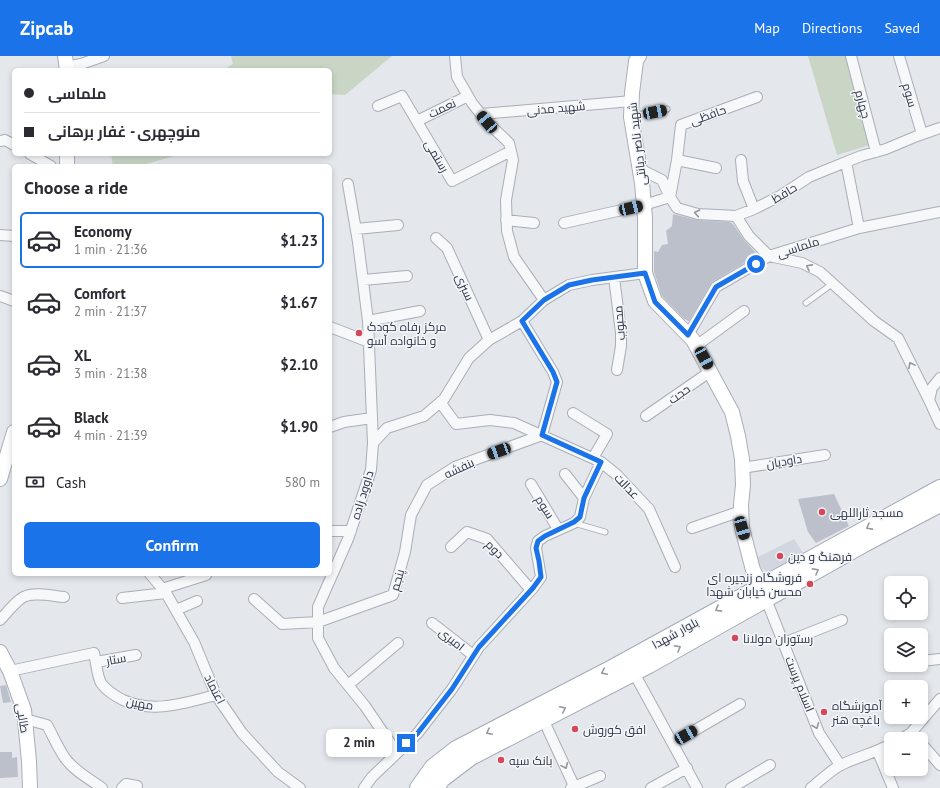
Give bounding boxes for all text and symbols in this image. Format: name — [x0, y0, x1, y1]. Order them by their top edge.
text: Zipcab — [20, 16, 73, 40]
text: Map — [754, 19, 780, 37]
text: Directions — [802, 19, 862, 37]
text: Saved — [884, 19, 920, 37]
street label: سوم — [898, 81, 921, 109]
text: ملماسی — [48, 84, 106, 103]
street label: چهارم — [850, 88, 874, 120]
street label: نعمت — [426, 95, 458, 121]
street label: شهید مدنی — [526, 98, 586, 118]
street label: شهید ناصر دیانتی — [624, 101, 650, 187]
street label: حافظی — [688, 102, 728, 128]
car — [642, 104, 668, 120]
car — [475, 109, 499, 135]
text: منوچهری - غفار برهانی — [48, 122, 200, 141]
street label: رستمی — [422, 137, 452, 175]
text: Choose a ride — [24, 176, 128, 199]
street label: حافظ — [769, 180, 799, 206]
car — [618, 199, 644, 217]
one-way arrow — [694, 209, 700, 218]
icon: car — [26, 222, 62, 258]
text: Economy — [74, 222, 132, 241]
text: $1.23 — [280, 231, 318, 250]
street label: ملماسی — [775, 233, 821, 261]
text: 1 min · 21:36 — [74, 241, 147, 258]
route start — [747, 255, 765, 273]
one-way arrow — [806, 264, 814, 271]
street label: سبزی — [452, 271, 478, 303]
icon: car — [26, 284, 62, 320]
text: Comfort — [74, 284, 126, 303]
text: $1.67 — [280, 293, 318, 312]
text: 2 min · 21:37 — [74, 303, 147, 320]
street label: محبوب — [610, 305, 628, 341]
place label: مرکز رفاه کودک و خانواده آسو — [367, 319, 446, 348]
marker: مرکز رفاه کودک و خانواده آسو — [354, 328, 364, 338]
car — [693, 345, 715, 371]
icon: car — [26, 346, 62, 382]
text: XL — [74, 346, 91, 365]
text: $2.10 — [280, 355, 318, 374]
one-way arrow — [909, 362, 916, 369]
text: 3 min · 21:38 — [74, 365, 147, 382]
street label: حجت — [665, 381, 693, 407]
icon: car — [26, 408, 62, 444]
text: Black — [74, 408, 109, 427]
text: $1.90 — [280, 417, 318, 436]
text: 4 min · 21:39 — [74, 427, 147, 444]
car — [486, 441, 512, 461]
street label: داودیان — [765, 451, 803, 471]
street label: بنفشه — [441, 455, 477, 481]
street label: داوود زاده — [347, 469, 377, 521]
street label: عدالت — [611, 470, 643, 502]
icon: cash — [24, 471, 46, 493]
text: Cash — [56, 473, 86, 492]
text: 580 m — [285, 474, 320, 491]
street label: سوم — [531, 493, 558, 522]
place label: مسجد ثاراللهی — [830, 505, 904, 520]
marker: مسجد ثاراللهی — [817, 507, 827, 517]
car — [733, 515, 751, 541]
button: Confirm — [24, 522, 320, 568]
one-way arrow — [866, 522, 873, 529]
street label: دوم — [482, 537, 507, 562]
place label: فرهنگ و دین — [788, 549, 852, 564]
marker: فرهنگ و دین — [775, 551, 785, 561]
street label: پنجم — [387, 567, 409, 593]
one-way arrow — [812, 569, 819, 576]
place label: فروشگاه زنجیره ای محسن خیابان شهدا — [706, 570, 802, 599]
map controls — [884, 576, 928, 776]
button: locate — [884, 576, 928, 620]
marker: فروشگاه زنجیره ای محسن خیابان شهدا — [805, 579, 815, 589]
one-way arrow — [715, 605, 722, 612]
street label: بلوار شهدا — [649, 614, 701, 652]
street label: امیری — [436, 624, 468, 654]
button: layers — [884, 628, 928, 672]
place label: رستوران مولانا — [743, 631, 813, 646]
marker: رستوران مولانا — [730, 633, 740, 643]
one-way arrow — [674, 646, 681, 653]
street label: ستار — [104, 650, 127, 668]
street label: اسلام پرست — [780, 654, 818, 715]
one-way arrow — [601, 667, 608, 675]
street label: اعتماد — [201, 672, 229, 706]
button: + — [884, 680, 928, 724]
street label: مهین — [125, 693, 155, 713]
place label: آموزشگاه باغچه هنر — [831, 698, 883, 729]
street label: طالبی — [13, 702, 33, 734]
one-way arrow — [559, 706, 566, 714]
marker: آموزشگاه باغچه هنر — [819, 707, 829, 717]
place label: افق کوروش — [583, 722, 646, 737]
one-way arrow — [812, 723, 820, 730]
marker: افق کوروش — [570, 724, 580, 734]
car — [673, 724, 699, 746]
one-way arrow — [486, 727, 493, 735]
callout: 2 min — [326, 729, 392, 757]
button: − — [884, 732, 928, 776]
text: 2 min — [343, 734, 375, 751]
route end — [397, 734, 415, 752]
place label: بانک سپه — [509, 753, 552, 769]
marker: بانک سپه — [496, 755, 506, 765]
one-way arrow — [560, 762, 568, 770]

